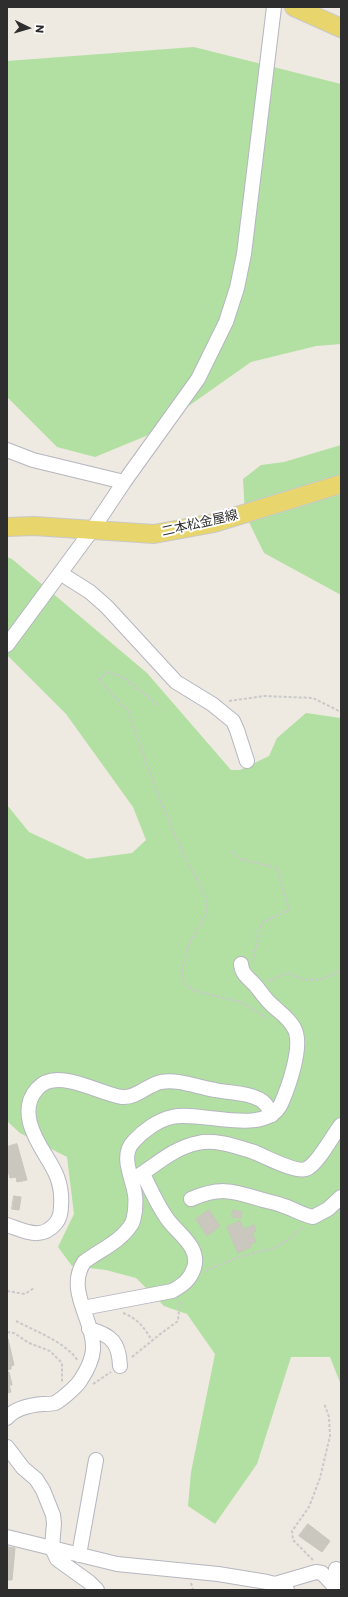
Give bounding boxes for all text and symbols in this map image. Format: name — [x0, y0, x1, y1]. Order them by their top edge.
north arrow — [8, 8, 48, 48]
text: N — [32, 24, 48, 34]
street label: 二本松金屋線 — [160, 508, 240, 540]

